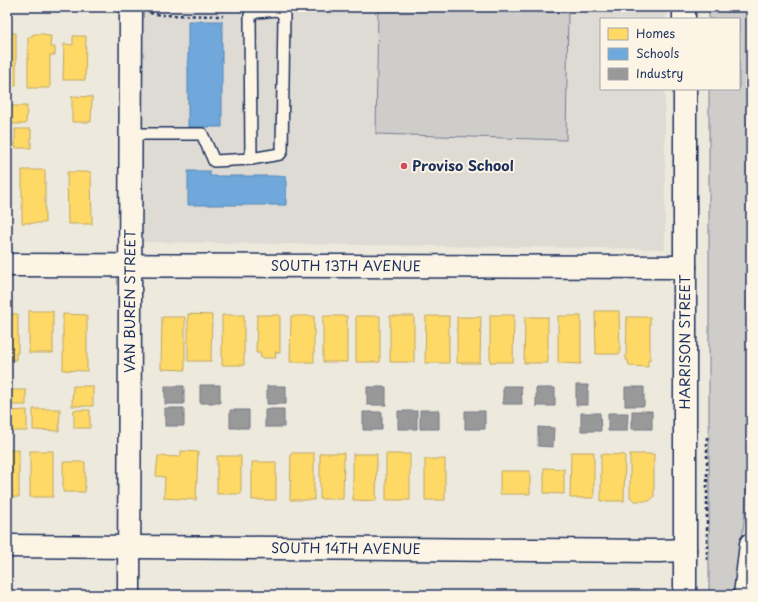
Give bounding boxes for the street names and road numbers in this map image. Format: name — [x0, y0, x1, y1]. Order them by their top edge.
street label: VAN BUREN STREET — [119, 229, 140, 373]
street label: SOUTH 13TH AVENUE — [271, 255, 421, 276]
street label: HARRISON STREET — [674, 274, 695, 410]
street label: SOUTH 14TH AVENUE — [271, 537, 421, 559]

